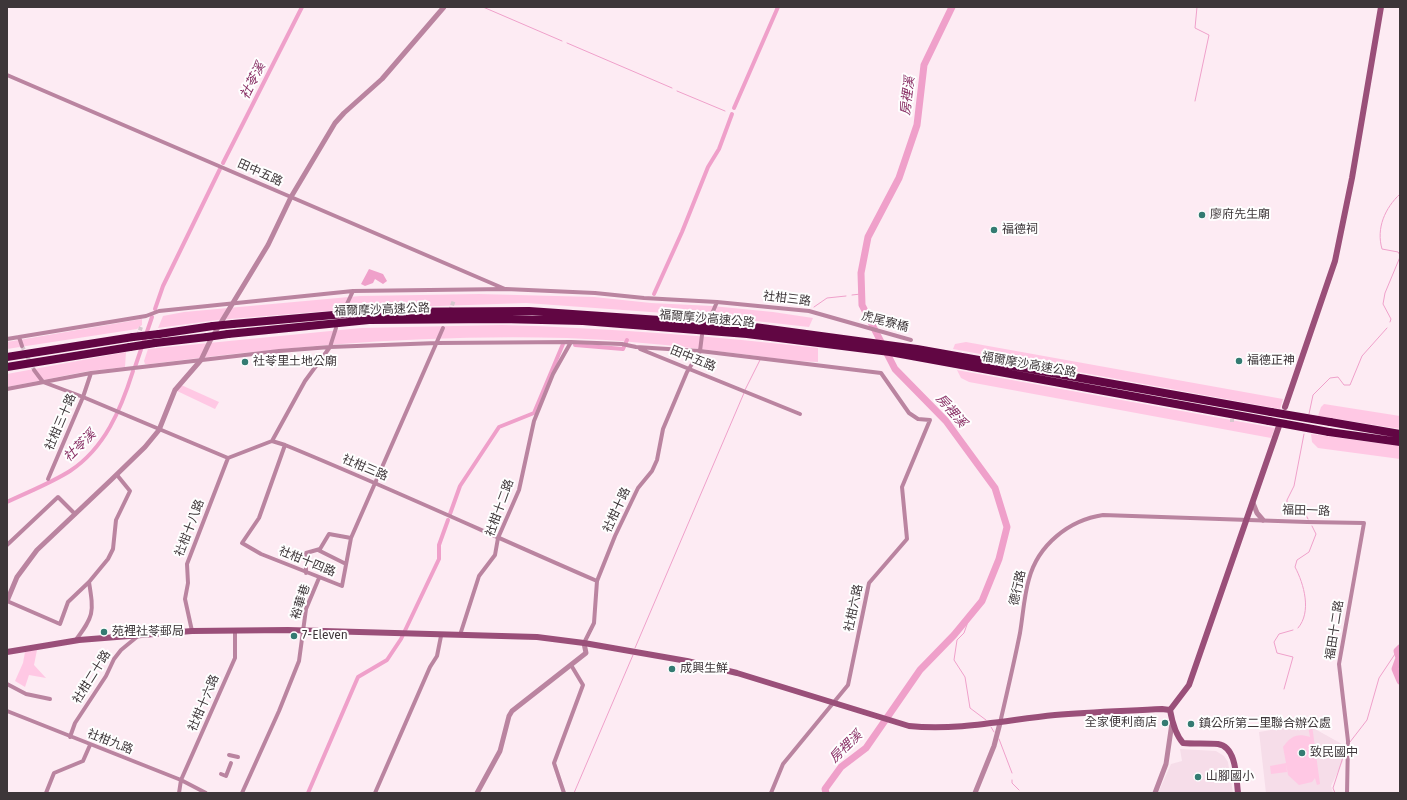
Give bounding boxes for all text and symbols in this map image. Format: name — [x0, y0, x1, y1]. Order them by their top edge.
water label: 社苓溪 — [237, 60, 269, 102]
water label: 房裡溪 — [898, 76, 918, 116]
street label: 田中五路 — [235, 157, 285, 189]
place label: 廖府先生廟 — [1210, 208, 1270, 222]
marker: 廖府先生廟 — [1197, 210, 1207, 220]
place label: 福德祠 — [1002, 223, 1038, 237]
marker: 福德祠 — [989, 225, 999, 235]
street label: 社柑三路 — [762, 289, 812, 309]
street label: 福爾摩沙高速公路 — [334, 301, 430, 319]
street label: 福爾摩沙高速公路 — [659, 308, 755, 330]
street label: 虎尾寮橋 — [860, 309, 910, 335]
street label: 田中五路 — [668, 343, 718, 375]
street label: 福爾摩沙高速公路 — [980, 350, 1078, 380]
place label: 福德正神 — [1247, 354, 1295, 368]
place label: 社苓里土地公廟 — [253, 355, 337, 369]
marker: 福德正神 — [1234, 356, 1244, 366]
marker: 社苓里土地公廟 — [240, 357, 250, 367]
water label: 房裡溪 — [932, 391, 970, 431]
street label: 社柑三十路 — [43, 392, 79, 452]
water label: 社苓溪 — [61, 427, 99, 465]
street label: 社柑三路 — [340, 452, 390, 484]
street label: 社柑十二路 — [483, 477, 517, 539]
street label: 社柑十路 — [600, 485, 634, 535]
street label: 社柑十八路 — [173, 497, 207, 559]
street label: 福田一路 — [1282, 503, 1330, 519]
street label: 社柑十四路 — [276, 544, 338, 580]
street label: 德行路 — [1007, 569, 1029, 607]
street label: 裕華巷 — [289, 583, 313, 621]
street label: 社柑六路 — [842, 583, 866, 633]
street label: 福田十二路 — [1323, 599, 1347, 661]
place label: 苑裡社苓郵局 — [112, 625, 184, 639]
marker: 苑裡社苓郵局 — [99, 627, 109, 637]
place label: 7-Eleven — [302, 629, 348, 643]
marker: 7-Eleven — [289, 631, 299, 641]
street label: 社柑二十路 — [70, 648, 114, 706]
place label: 成興生鮮 — [680, 662, 728, 676]
marker: 成興生鮮 — [667, 664, 677, 674]
street label: 社柑十六路 — [186, 673, 222, 733]
place label: 全家便利商店 — [1085, 716, 1157, 730]
place label: 鎮公所第二里聯合辦公處 — [1199, 717, 1331, 731]
marker: 全家便利商店 — [1160, 718, 1170, 728]
marker: 鎮公所第二里聯合辦公處 — [1186, 719, 1196, 729]
street label: 社柑九路 — [85, 727, 135, 757]
water label: 房裡溪 — [827, 728, 865, 766]
place label: 致民國中 — [1310, 746, 1358, 760]
marker: 致民國中 — [1297, 748, 1307, 758]
place label: 山腳國小 — [1206, 770, 1254, 784]
marker: 山腳國小 — [1193, 772, 1203, 782]

